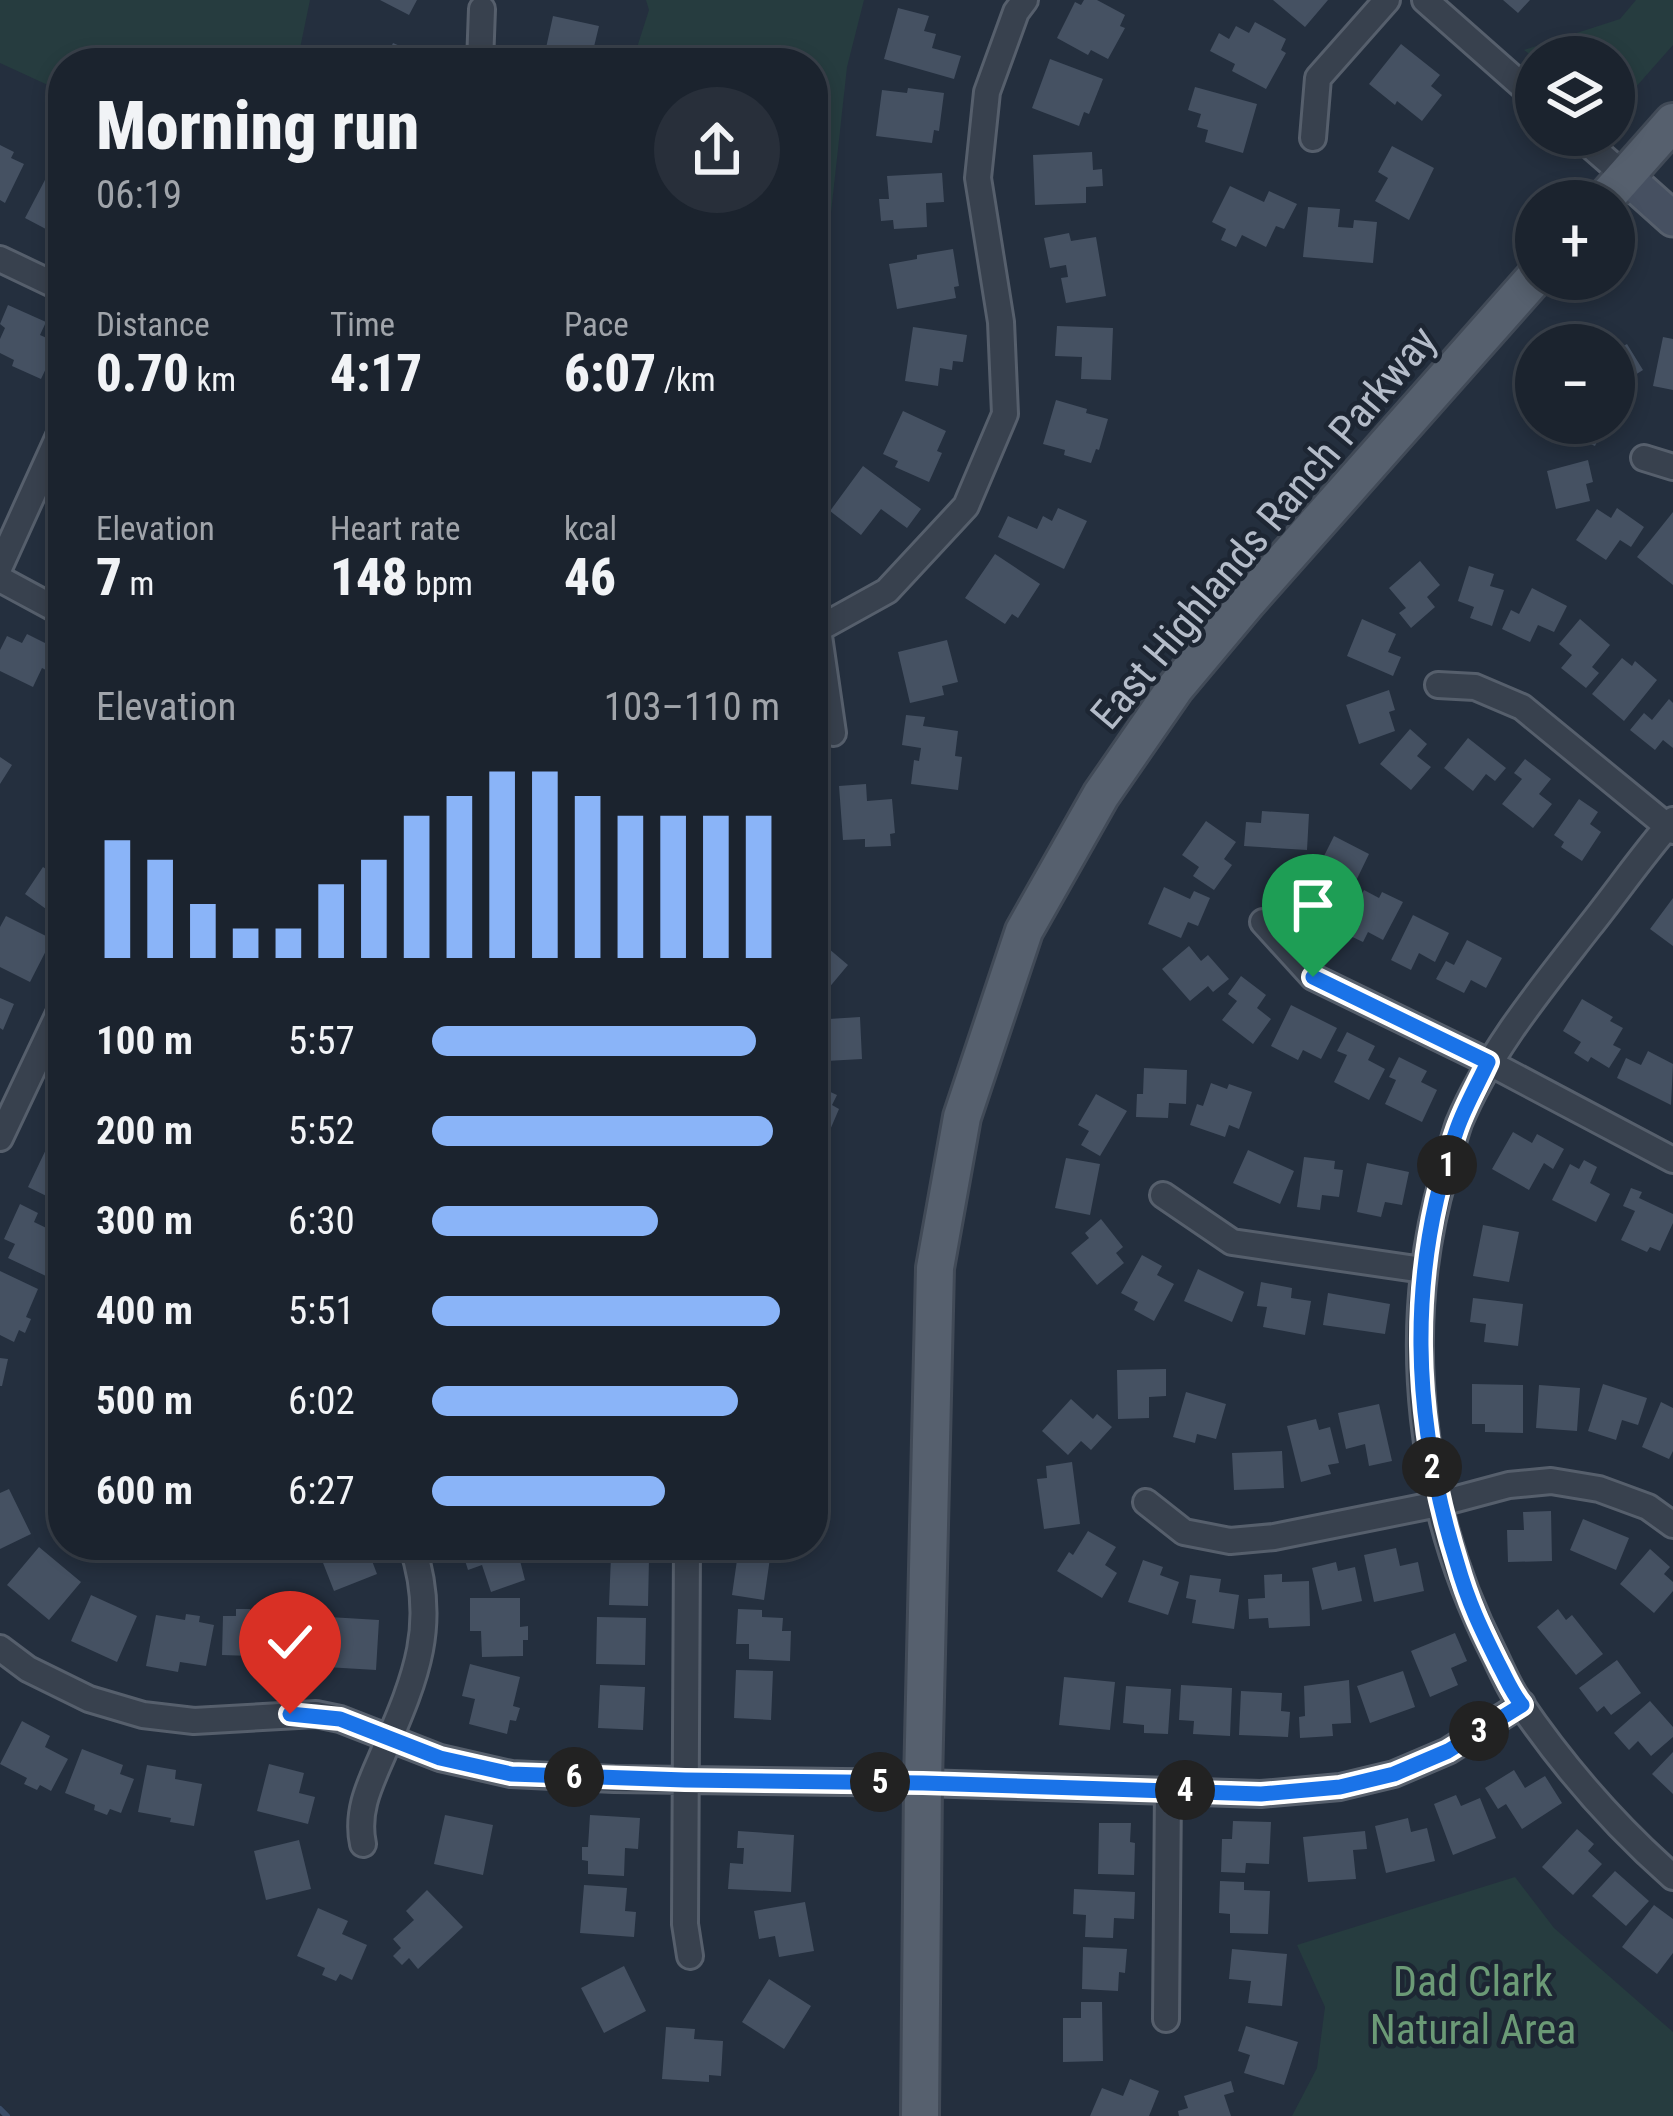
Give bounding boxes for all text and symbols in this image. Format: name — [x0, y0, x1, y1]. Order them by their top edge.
map controls — [1515, 36, 1635, 444]
button: layers — [1515, 36, 1635, 156]
button: share — [654, 87, 780, 213]
text: Morning run — [96, 88, 419, 165]
text: 06:19 — [96, 172, 182, 218]
button: + — [1515, 180, 1635, 300]
text: Distance — [96, 305, 210, 344]
text: Time — [330, 305, 395, 344]
text: Pace — [564, 305, 629, 344]
street label: East Highlands Ranch Parkway — [1081, 316, 1446, 738]
button: − — [1515, 324, 1635, 444]
text: 0.70 — [96, 344, 189, 403]
text: 4:17 — [330, 344, 422, 403]
text: 6:07 — [564, 344, 656, 403]
text: km — [189, 360, 236, 399]
text: /km — [656, 360, 716, 399]
text: Elevation — [96, 509, 215, 548]
text: Heart rate — [330, 509, 460, 548]
text: kcal — [564, 509, 617, 548]
text: 7 — [96, 548, 122, 607]
text: 148 — [330, 548, 408, 607]
text: 46 — [564, 548, 616, 607]
text: m — [122, 564, 154, 603]
text: bpm — [408, 564, 473, 603]
text: Elevation — [96, 684, 236, 730]
text: 103–110 m — [604, 684, 780, 730]
pin — [1262, 854, 1364, 977]
icon: arrive — [1280, 872, 1346, 938]
text: 100 m — [96, 1018, 193, 1064]
text: 5:57 — [288, 1018, 355, 1064]
text: 200 m — [96, 1108, 193, 1154]
text: 5:52 — [288, 1108, 355, 1154]
pin: 1 — [1417, 1135, 1477, 1195]
text: 1 — [1439, 1145, 1455, 1184]
text: 300 m — [96, 1198, 193, 1244]
text: 6:30 — [288, 1198, 355, 1244]
text: 400 m — [96, 1288, 193, 1334]
text: 5:51 — [288, 1288, 355, 1334]
text: 500 m — [96, 1378, 193, 1424]
text: 6:02 — [288, 1378, 355, 1424]
pin: 2 — [1402, 1437, 1462, 1497]
text: 2 — [1424, 1447, 1440, 1486]
text: 600 m — [96, 1468, 193, 1514]
text: 6:27 — [288, 1468, 355, 1514]
pin — [239, 1591, 341, 1714]
icon: check — [257, 1609, 323, 1675]
pin: 3 — [1449, 1701, 1509, 1761]
text: 3 — [1471, 1711, 1487, 1750]
pin: 6 — [544, 1747, 604, 1807]
pin: 5 — [850, 1752, 910, 1812]
text: 6 — [566, 1757, 582, 1796]
pin: 4 — [1155, 1760, 1215, 1820]
text: 5 — [872, 1762, 888, 1801]
text: 4 — [1177, 1770, 1193, 1809]
park label: Dad Clark Natural Area — [1370, 1957, 1576, 2054]

